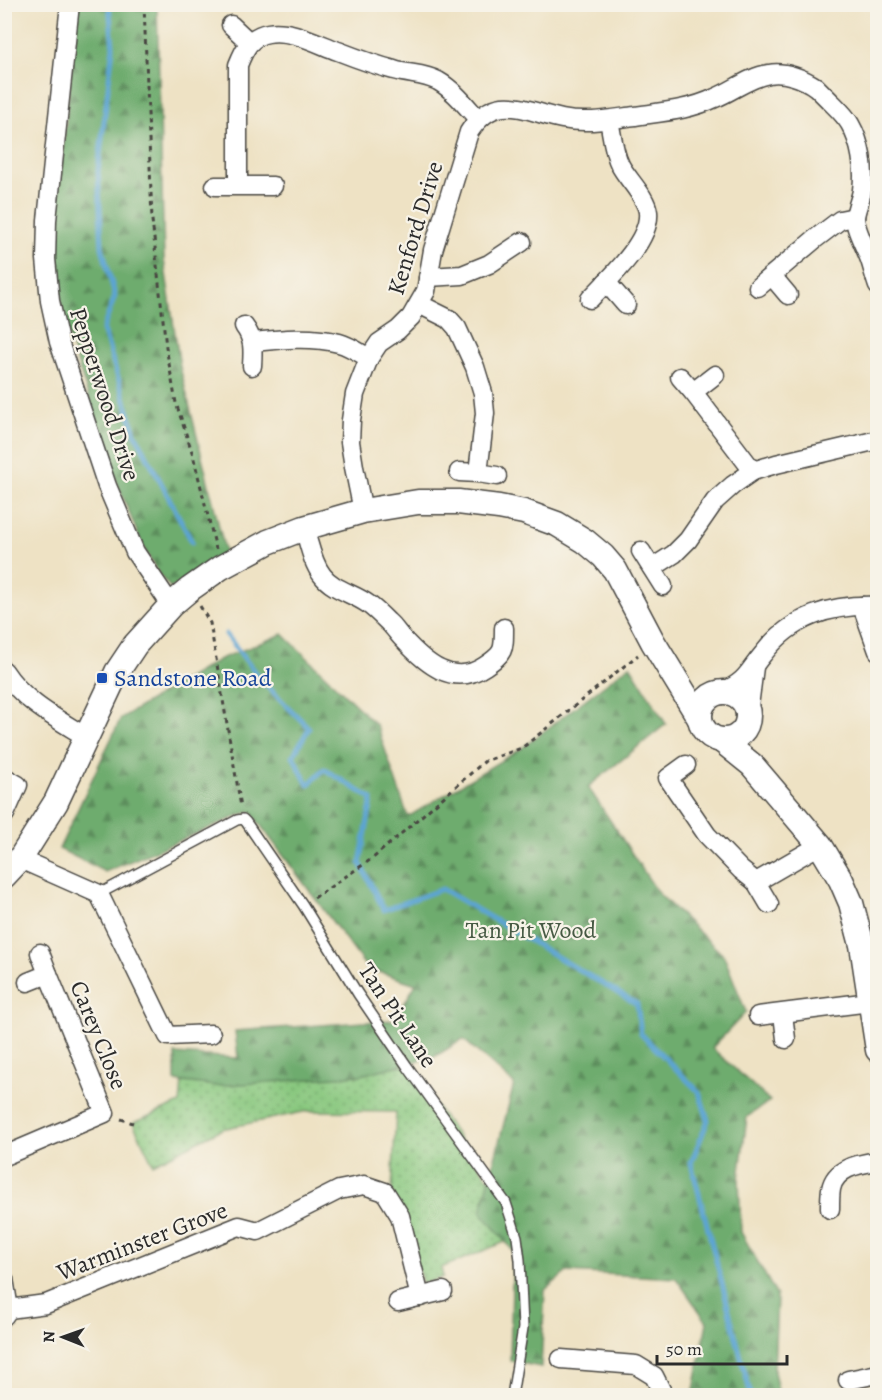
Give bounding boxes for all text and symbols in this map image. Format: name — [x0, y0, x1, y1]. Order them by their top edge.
street label: Kenford Drive — [380, 157, 450, 299]
street label: Pepperwood Drive — [62, 303, 148, 485]
place label: Sandstone Road — [114, 662, 272, 694]
marker: Sandstone Road — [95, 671, 109, 685]
park label: Tan Pit Wood — [466, 914, 596, 946]
street label: Tan Pit Lane — [351, 956, 445, 1074]
street label: Carey Close — [63, 976, 135, 1094]
street label: Warminster Grove — [51, 1194, 232, 1289]
north arrow — [33, 1307, 93, 1367]
scale bar — [657, 1328, 788, 1366]
text: N — [38, 1330, 60, 1343]
text: 50 m — [666, 1337, 702, 1361]

